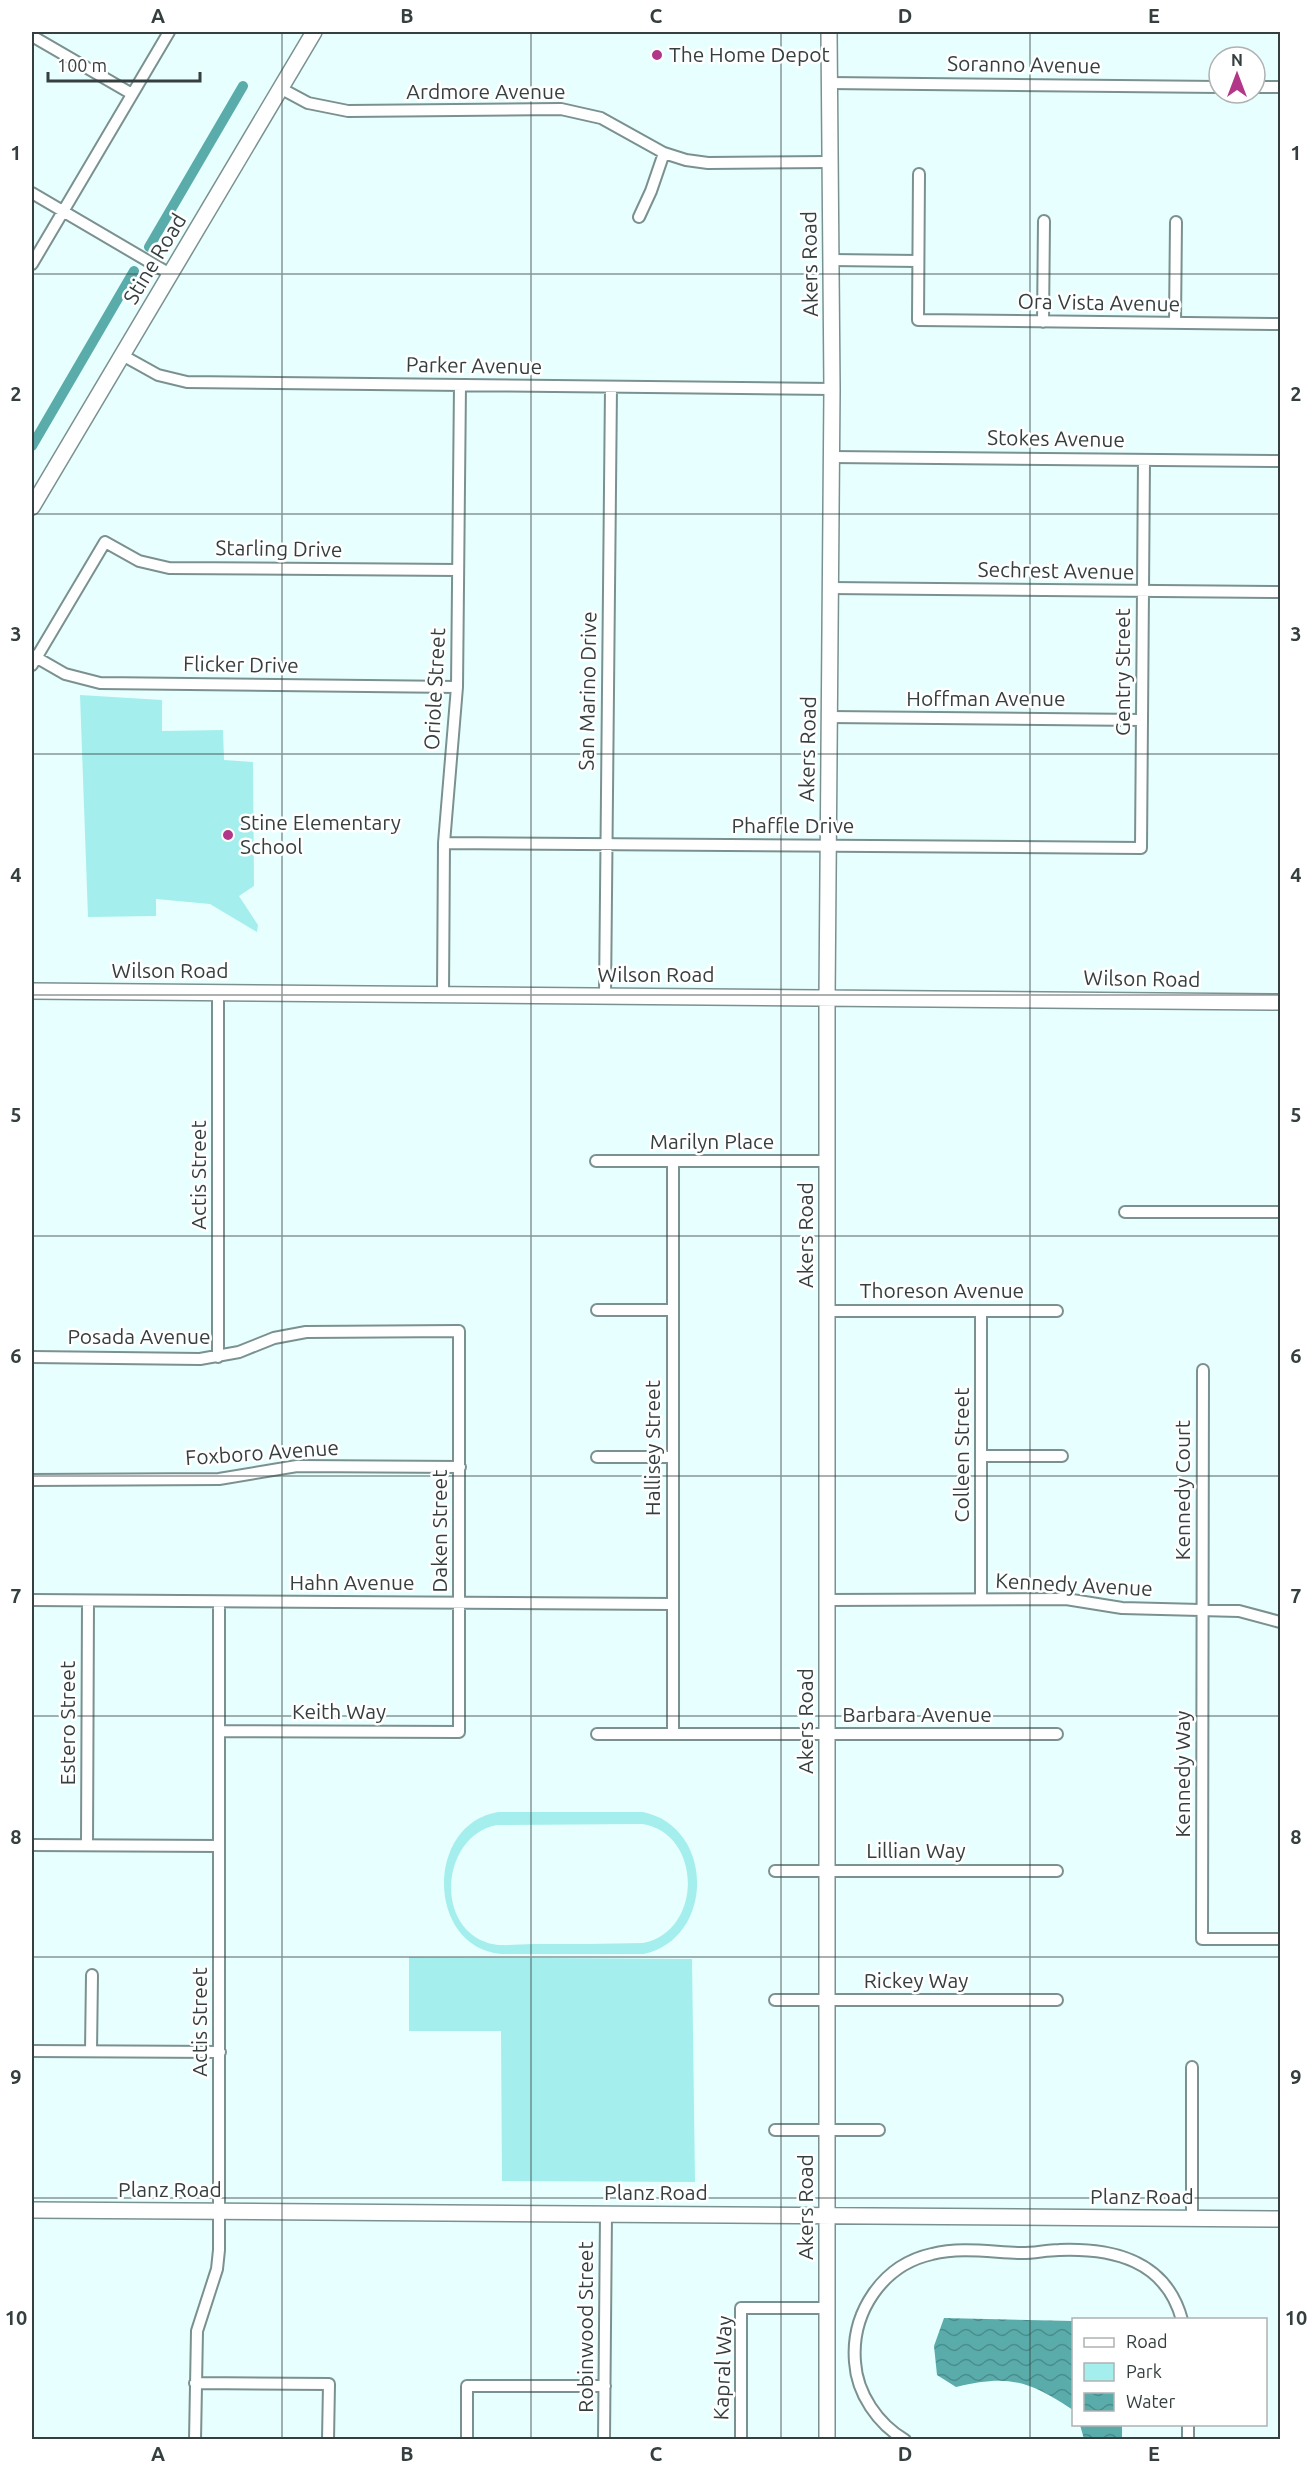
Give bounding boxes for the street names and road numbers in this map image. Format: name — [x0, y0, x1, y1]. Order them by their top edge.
street label: Soranno Avenue — [947, 51, 1101, 77]
street label: Ardmore Avenue — [406, 79, 566, 103]
street label: Stine Road — [118, 209, 190, 308]
street label: Akers Road — [796, 211, 822, 317]
street label: Ora Vista Avenue — [1018, 289, 1181, 315]
street label: Parker Avenue — [406, 352, 542, 378]
street label: Stokes Avenue — [987, 425, 1125, 451]
street label: Starling Drive — [215, 535, 343, 561]
street label: Sechrest Avenue — [977, 557, 1135, 583]
street label: Gentry Street — [1110, 608, 1134, 736]
street label: San Marino Drive — [574, 611, 600, 771]
street label: Oriole Street — [419, 627, 449, 751]
street label: Flicker Drive — [183, 651, 299, 677]
street label: Hoffman Avenue — [906, 686, 1066, 710]
street label: Akers Road — [794, 696, 820, 802]
street label: Phaffle Drive — [732, 813, 854, 837]
street label: Wilson Road — [111, 958, 229, 982]
street label: Wilson Road — [597, 962, 715, 986]
street label: Wilson Road — [1083, 965, 1201, 991]
street label: Actis Street — [186, 1120, 210, 1230]
street label: Marilyn Place — [650, 1129, 774, 1153]
street label: Akers Road — [793, 1182, 817, 1288]
street label: Thoreson Avenue — [860, 1278, 1024, 1302]
street label: Posada Avenue — [67, 1324, 211, 1348]
street label: Hallisey Street — [640, 1380, 664, 1516]
street label: Colleen Street — [949, 1388, 973, 1522]
street label: Kennedy Court — [1170, 1420, 1194, 1560]
street label: Foxboro Avenue — [184, 1435, 340, 1469]
street label: Daken Street — [427, 1470, 451, 1592]
street label: Kennedy Avenue — [995, 1568, 1153, 1600]
street label: Hahn Avenue — [290, 1570, 414, 1594]
street label: Estero Street — [55, 1661, 79, 1785]
street label: Akers Road — [793, 1668, 817, 1774]
street label: Keith Way — [292, 1699, 386, 1723]
street label: Barbara Avenue — [842, 1702, 992, 1726]
street label: Kennedy Way — [1170, 1711, 1194, 1837]
street label: Lillian Way — [866, 1838, 966, 1862]
street label: Actis Street — [187, 1967, 211, 2077]
street label: Rickey Way — [864, 1968, 968, 1992]
street label: Akers Road — [793, 2154, 817, 2260]
street label: Planz Road — [118, 2177, 222, 2201]
street label: Planz Road — [604, 2180, 708, 2204]
street label: Planz Road — [1090, 2184, 1194, 2208]
street label: Robinwood Street — [573, 2241, 597, 2413]
street label: Kapral Way — [708, 2315, 736, 2421]

